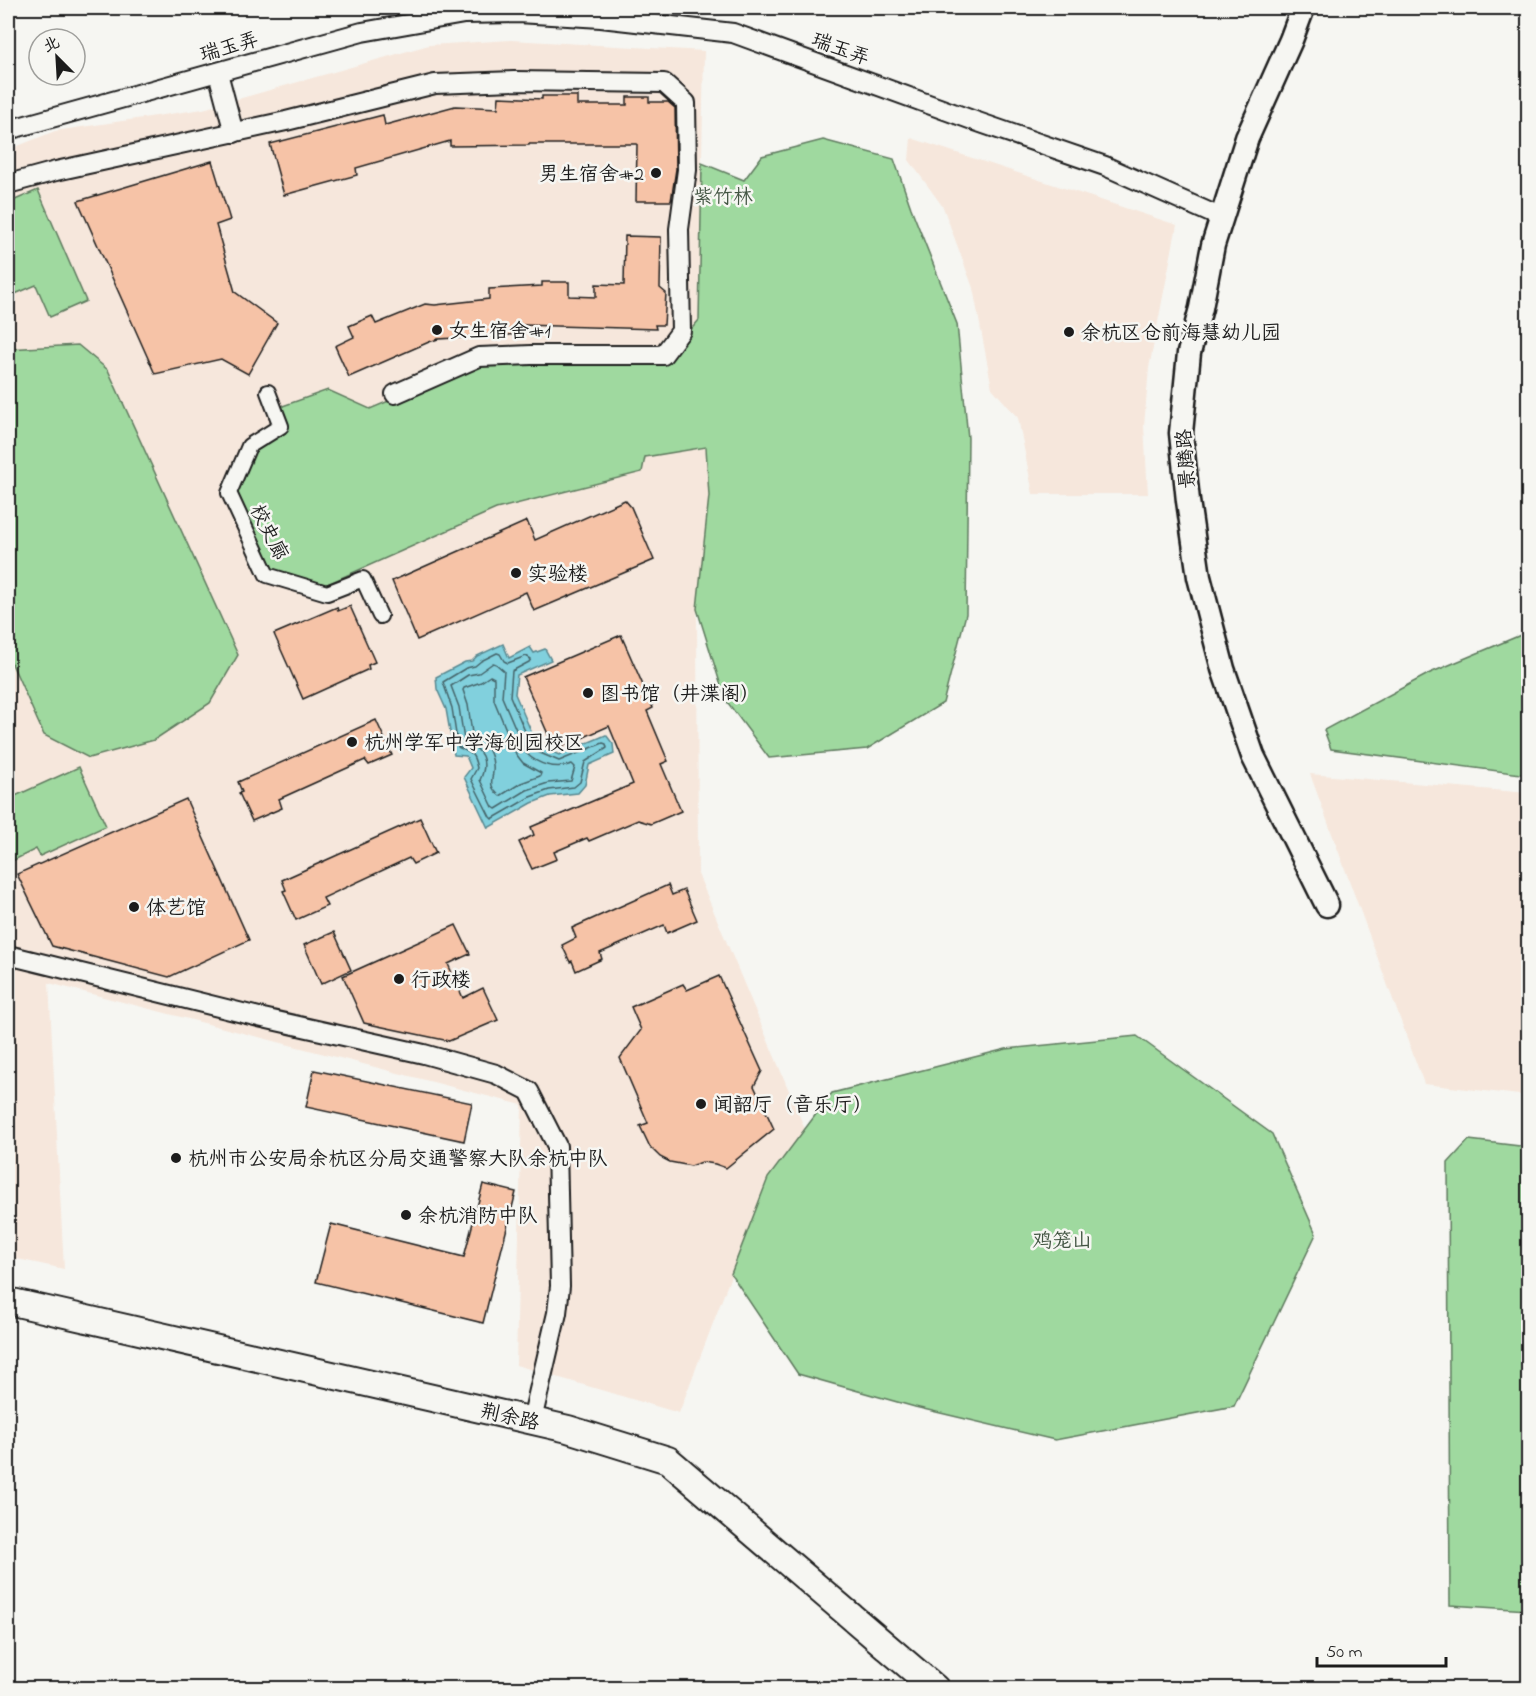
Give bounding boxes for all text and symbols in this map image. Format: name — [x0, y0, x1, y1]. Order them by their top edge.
street label: 瑞玉弄 — [197, 26, 263, 71]
street label: 瑞玉弄 — [807, 26, 873, 74]
north arrow — [27, 27, 87, 87]
text: 北 — [40, 31, 64, 59]
place label: 男生宿舍#2 — [539, 161, 644, 190]
marker: 男生宿舍#2 — [649, 166, 663, 180]
park label: 紫竹林 — [693, 184, 753, 213]
place label: 女生宿舍#1 — [449, 318, 551, 347]
place label: 余杭区仓前海慧幼儿园 — [1081, 320, 1281, 349]
marker: 女生宿舍#1 — [430, 323, 444, 337]
marker: 余杭区仓前海慧幼儿园 — [1062, 325, 1076, 339]
street label: 景腾路 — [1171, 427, 1204, 490]
street label: 校史廊 — [241, 500, 294, 566]
place label: 实验楼 — [528, 561, 588, 590]
marker: 实验楼 — [509, 566, 523, 580]
place label: 图书馆（井渫阁） — [600, 681, 760, 710]
marker: 图书馆（井渫阁） — [581, 686, 595, 700]
place label: 杭州学军中学海创园校区 — [364, 730, 584, 759]
marker: 杭州学军中学海创园校区 — [345, 735, 359, 749]
place label: 体艺馆 — [146, 895, 206, 924]
marker: 体艺馆 — [127, 900, 141, 914]
place label: 行政楼 — [411, 967, 471, 996]
marker: 行政楼 — [392, 972, 406, 986]
place label: 闻韶厅（音乐厅） — [713, 1092, 873, 1121]
marker: 闻韶厅（音乐厅） — [694, 1097, 708, 1111]
place label: 杭州市公安局余杭区分局交通警察大队余杭中队 — [188, 1146, 608, 1175]
marker: 杭州市公安局余杭区分局交通警察大队余杭中队 — [169, 1151, 183, 1165]
place label: 余杭消防中队 — [418, 1203, 538, 1232]
marker: 余杭消防中队 — [399, 1208, 413, 1222]
park label: 鸡笼山 — [1032, 1228, 1092, 1257]
street label: 荆余路 — [477, 1398, 543, 1440]
scale bar — [1317, 1630, 1446, 1668]
text: 50 m — [1326, 1640, 1363, 1666]

